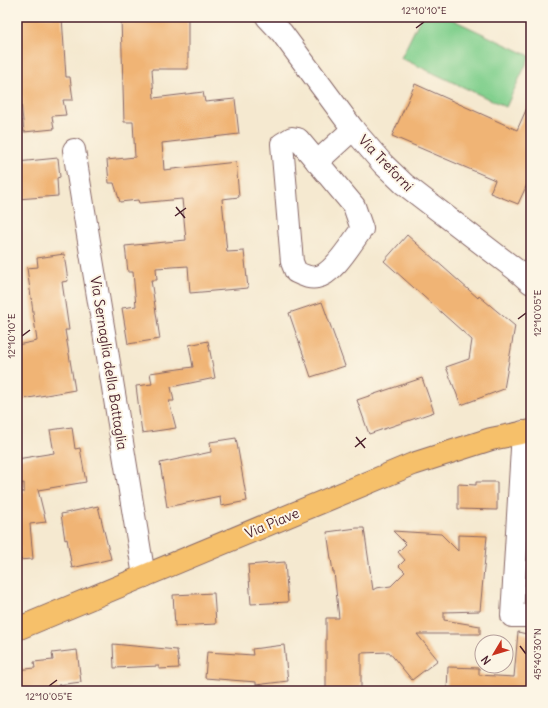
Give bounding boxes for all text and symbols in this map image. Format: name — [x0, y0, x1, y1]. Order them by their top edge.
text: 12°10'10"E — [401, 4, 447, 17]
street label: Via Treforni — [355, 131, 417, 195]
street label: Via Sernaglia della Battaglia — [86, 275, 132, 451]
text: 12°10'05"E — [531, 289, 544, 336]
text: 12°10'10"E — [5, 313, 18, 359]
street label: Via Piave — [242, 504, 302, 542]
text: 45°40'30"N — [531, 628, 544, 680]
north arrow — [474, 634, 514, 674]
text: N — [478, 653, 494, 667]
text: 12°10'05"E — [26, 690, 73, 703]

